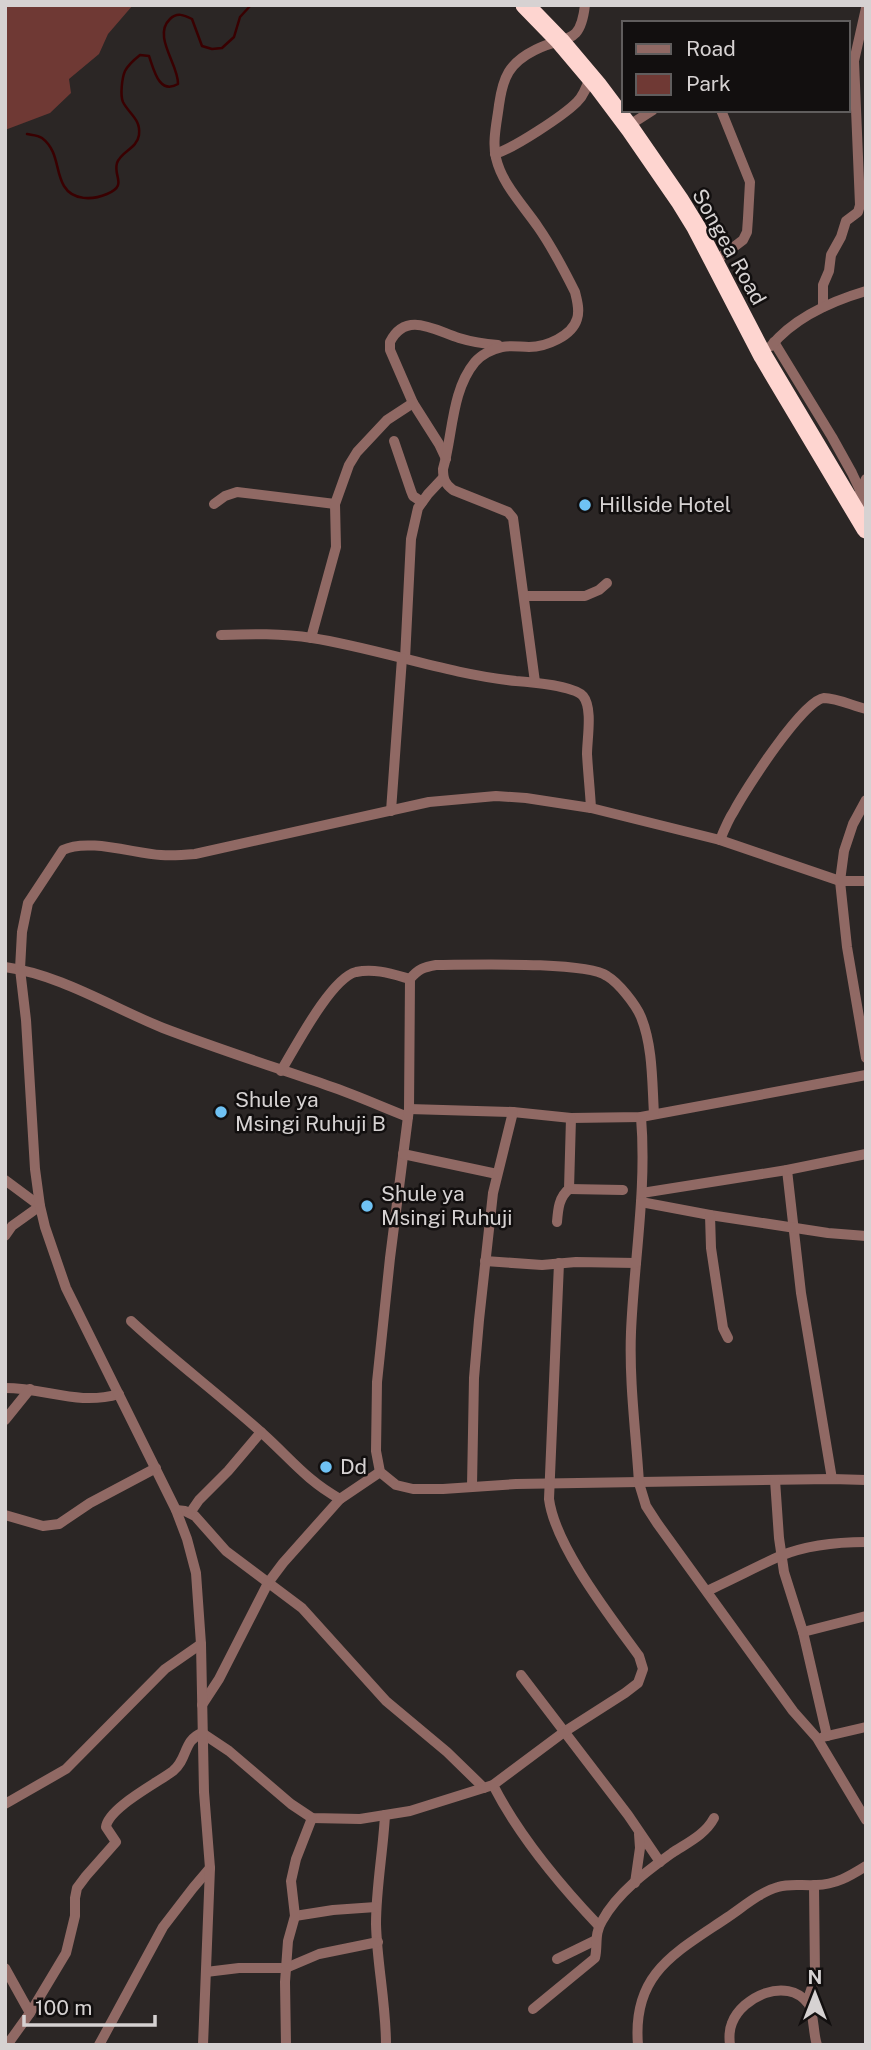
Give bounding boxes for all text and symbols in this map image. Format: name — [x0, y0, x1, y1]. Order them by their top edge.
legend — [622, 21, 850, 112]
text: Road — [686, 36, 736, 61]
text: Park — [686, 71, 731, 96]
street label: Songea Road — [687, 184, 772, 309]
place label: Hillside Hotel — [599, 492, 731, 517]
marker: Hillside Hotel — [577, 497, 593, 513]
place label: Shule ya Msingi Ruhuji B — [235, 1087, 386, 1136]
marker: Shule ya Msingi Ruhuji B — [213, 1104, 229, 1120]
place label: Shule ya Msingi Ruhuji — [381, 1181, 513, 1230]
marker: Shule ya Msingi Ruhuji — [359, 1198, 375, 1214]
place label: Dd — [340, 1454, 367, 1479]
marker: Dd — [318, 1459, 334, 1475]
north arrow — [780, 1959, 850, 2029]
text: N — [808, 1966, 822, 1988]
scale bar — [24, 1983, 156, 2027]
text: 100 m — [35, 1995, 92, 2020]

